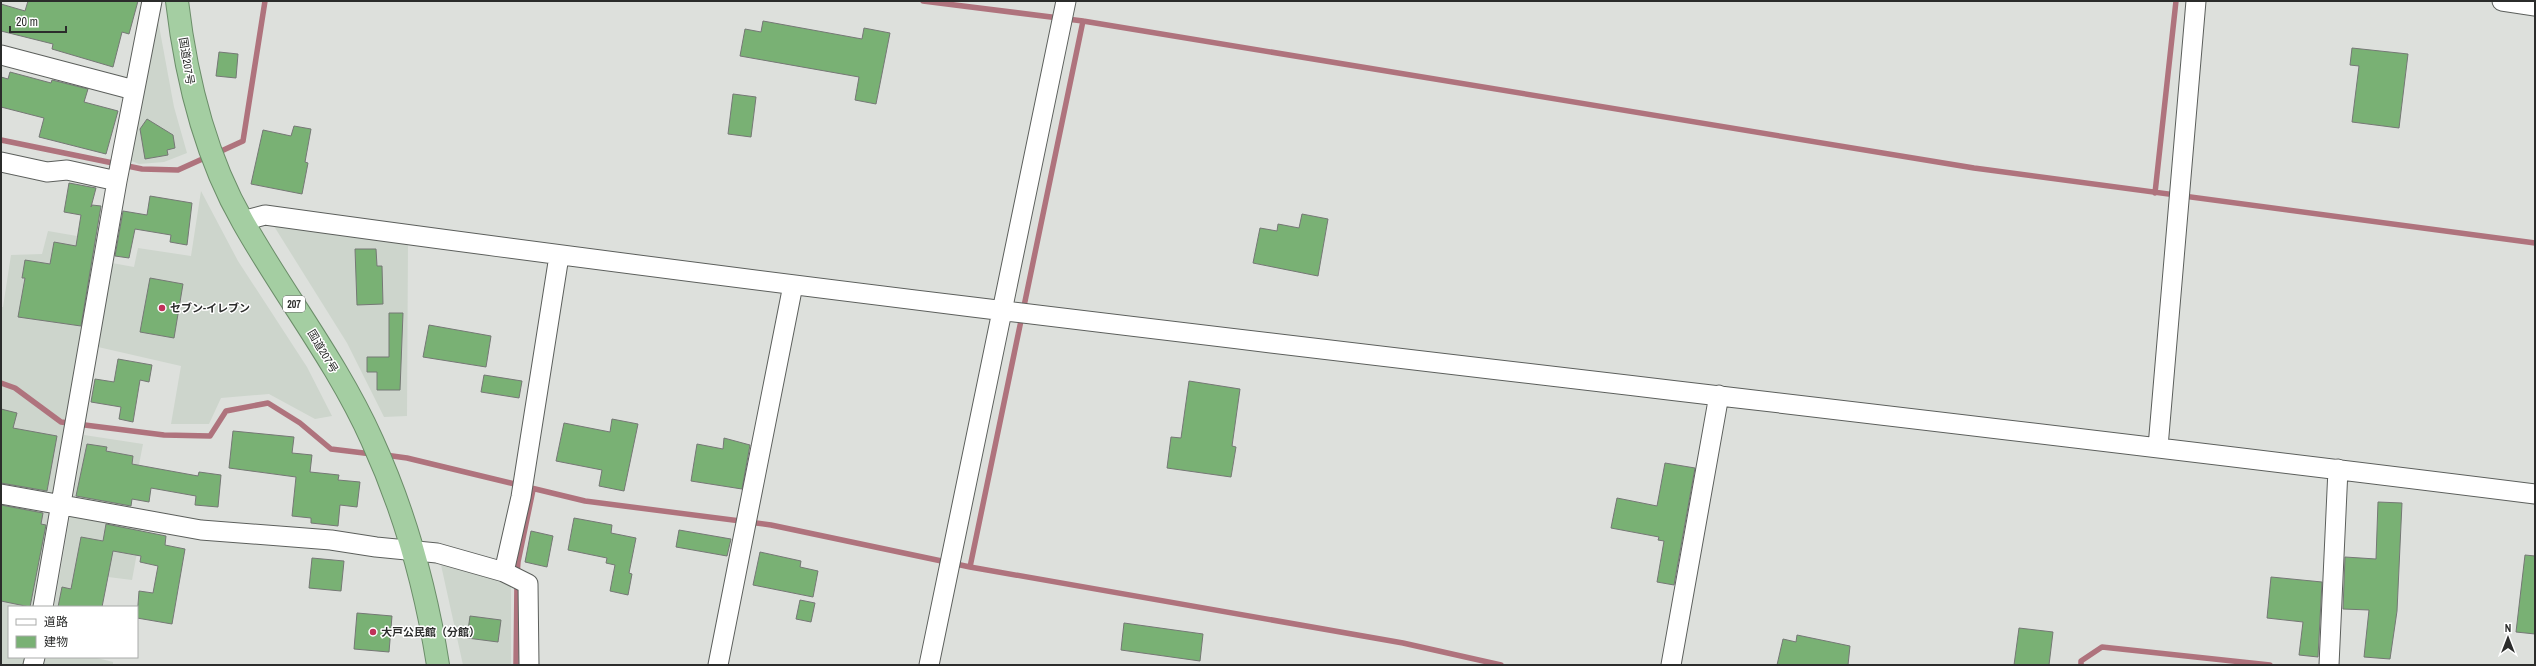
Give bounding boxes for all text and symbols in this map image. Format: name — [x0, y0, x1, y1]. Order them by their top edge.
scale bar — [10, 8, 66, 34]
text: 20 m — [16, 14, 38, 30]
street label: 国道207号 — [176, 36, 198, 86]
road number: 207 — [283, 296, 305, 312]
place label: セブン-イレブン — [170, 301, 250, 315]
marker: セブン-イレブン — [157, 303, 167, 313]
street label: 国道207号 — [305, 327, 341, 375]
legend — [8, 606, 138, 658]
text: 道路 — [44, 614, 68, 630]
north arrow — [2488, 618, 2528, 658]
text: N — [2505, 621, 2511, 635]
place label: 大戸公民館（分館） — [381, 625, 480, 639]
marker: 大戸公民館（分館） — [368, 627, 378, 637]
text: 建物 — [44, 634, 68, 650]

